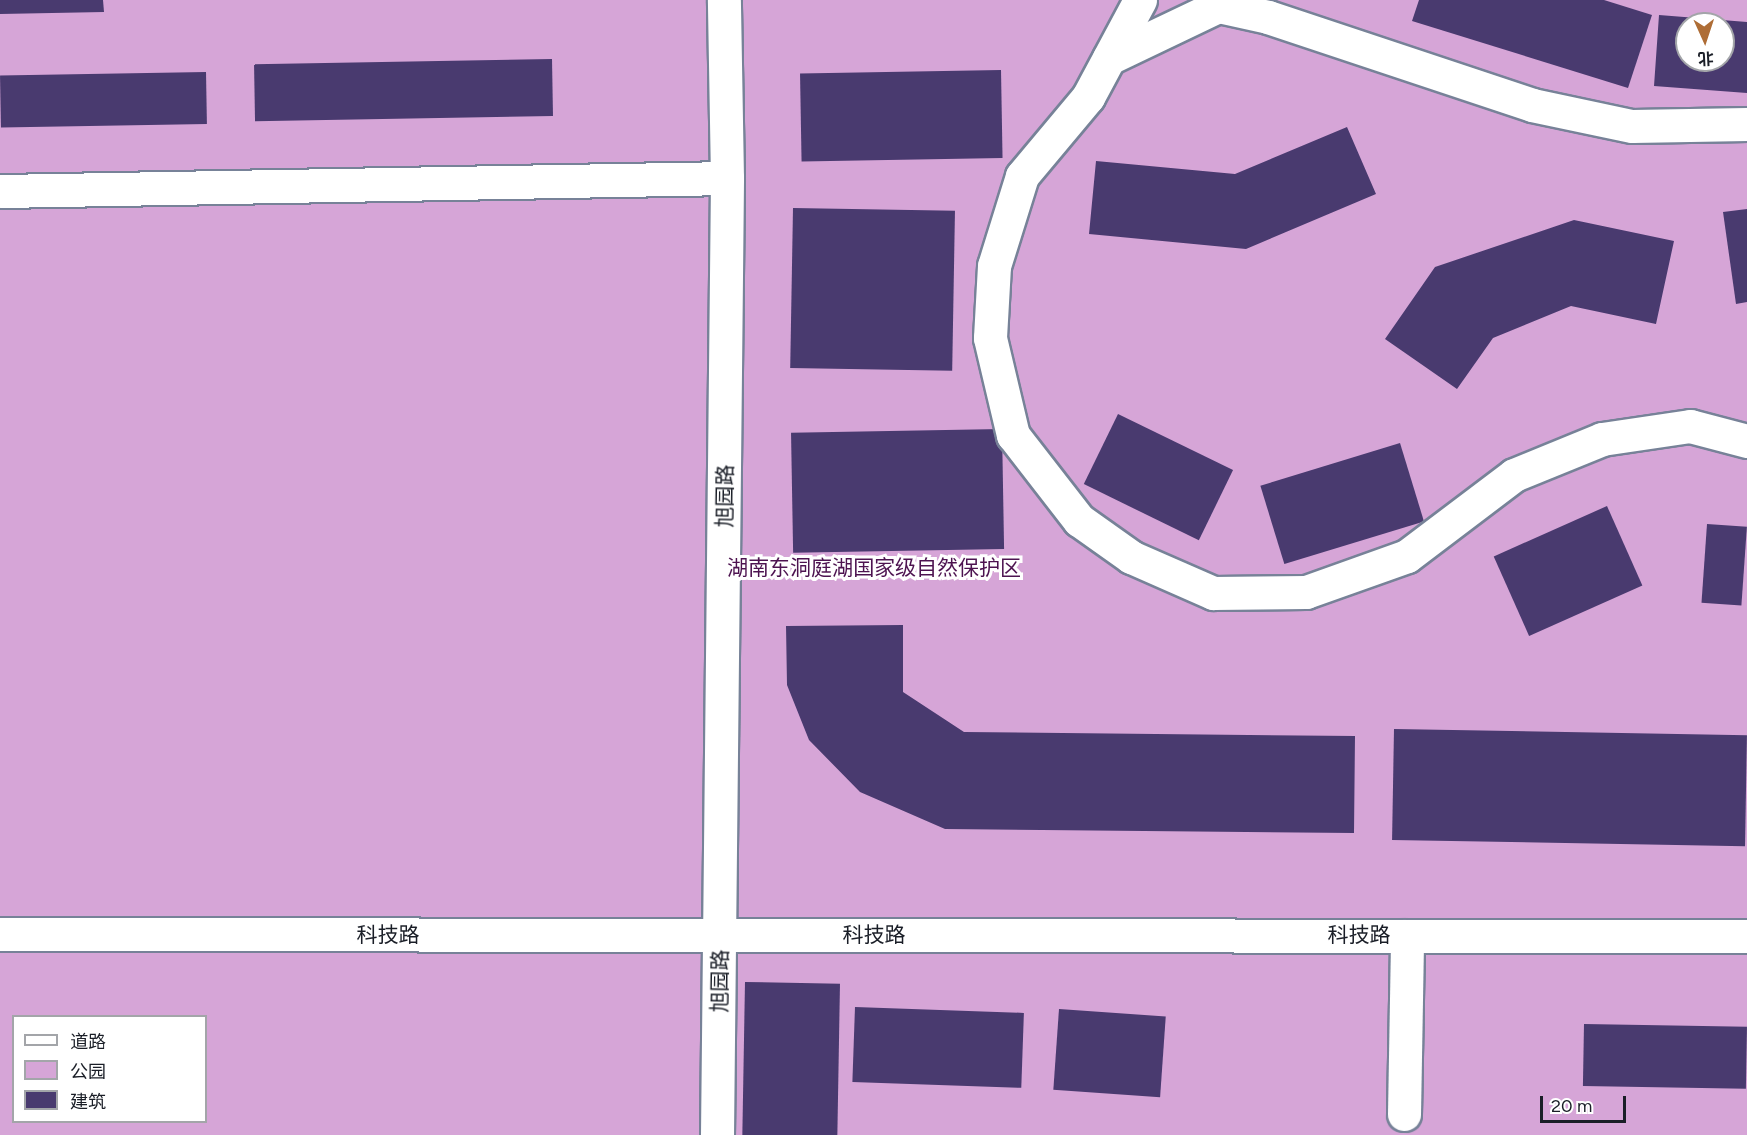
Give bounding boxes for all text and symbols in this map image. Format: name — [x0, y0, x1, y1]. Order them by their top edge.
north arrow — [1675, 12, 1735, 72]
text: 北 — [1697, 49, 1714, 68]
street label: 旭园路 — [712, 464, 738, 528]
park label: 湖南东洞庭湖国家级自然保护区 — [727, 555, 1021, 581]
street label: 科技路 — [357, 922, 419, 948]
street label: 科技路 — [843, 922, 905, 948]
street label: 科技路 — [1328, 922, 1390, 948]
street label: 旭园路 — [707, 949, 733, 1013]
legend — [12, 1015, 207, 1123]
text: 道路 — [70, 1031, 106, 1053]
text: 公园 — [70, 1061, 106, 1083]
scale bar — [1543, 1084, 1628, 1122]
text: 建筑 — [70, 1091, 106, 1113]
text: 20 m — [1551, 1095, 1592, 1117]

